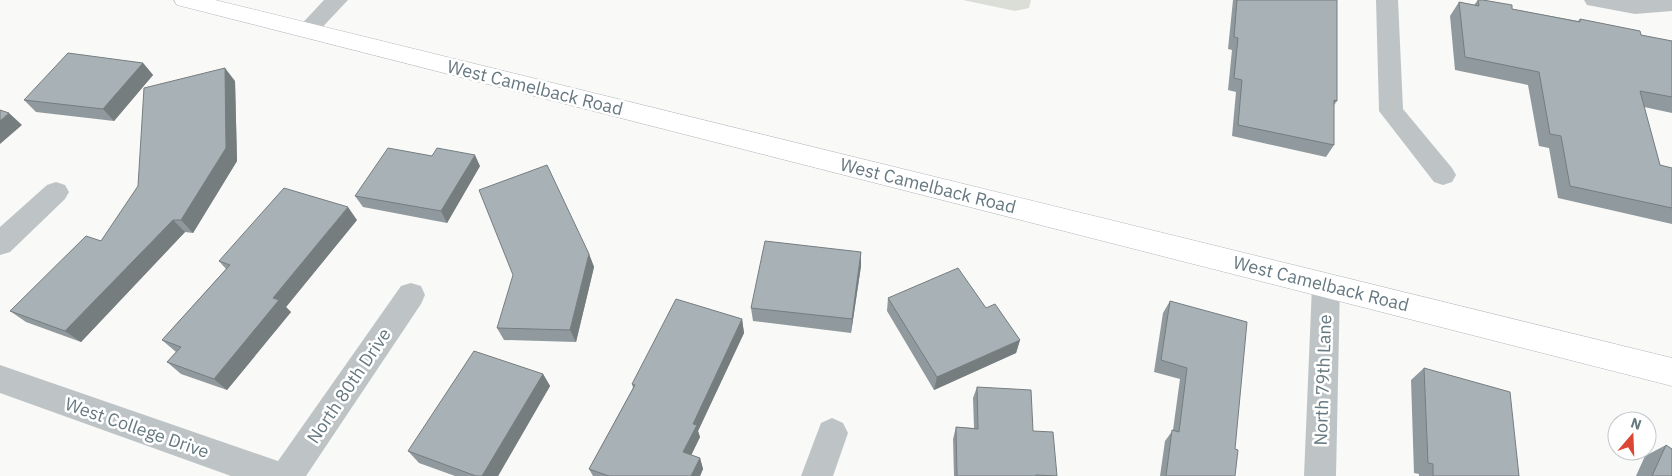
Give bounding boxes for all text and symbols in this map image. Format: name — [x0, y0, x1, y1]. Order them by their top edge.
street label: West Camelback Road — [445, 55, 625, 120]
street label: West Camelback Road — [838, 153, 1018, 218]
street label: West Camelback Road — [1231, 251, 1411, 316]
street label: North 79th Lane — [1309, 314, 1336, 446]
street label: North 80th Drive — [301, 323, 396, 448]
street label: West College Drive — [62, 392, 212, 463]
north arrow — [1607, 411, 1657, 461]
text: N — [1629, 414, 1644, 434]

